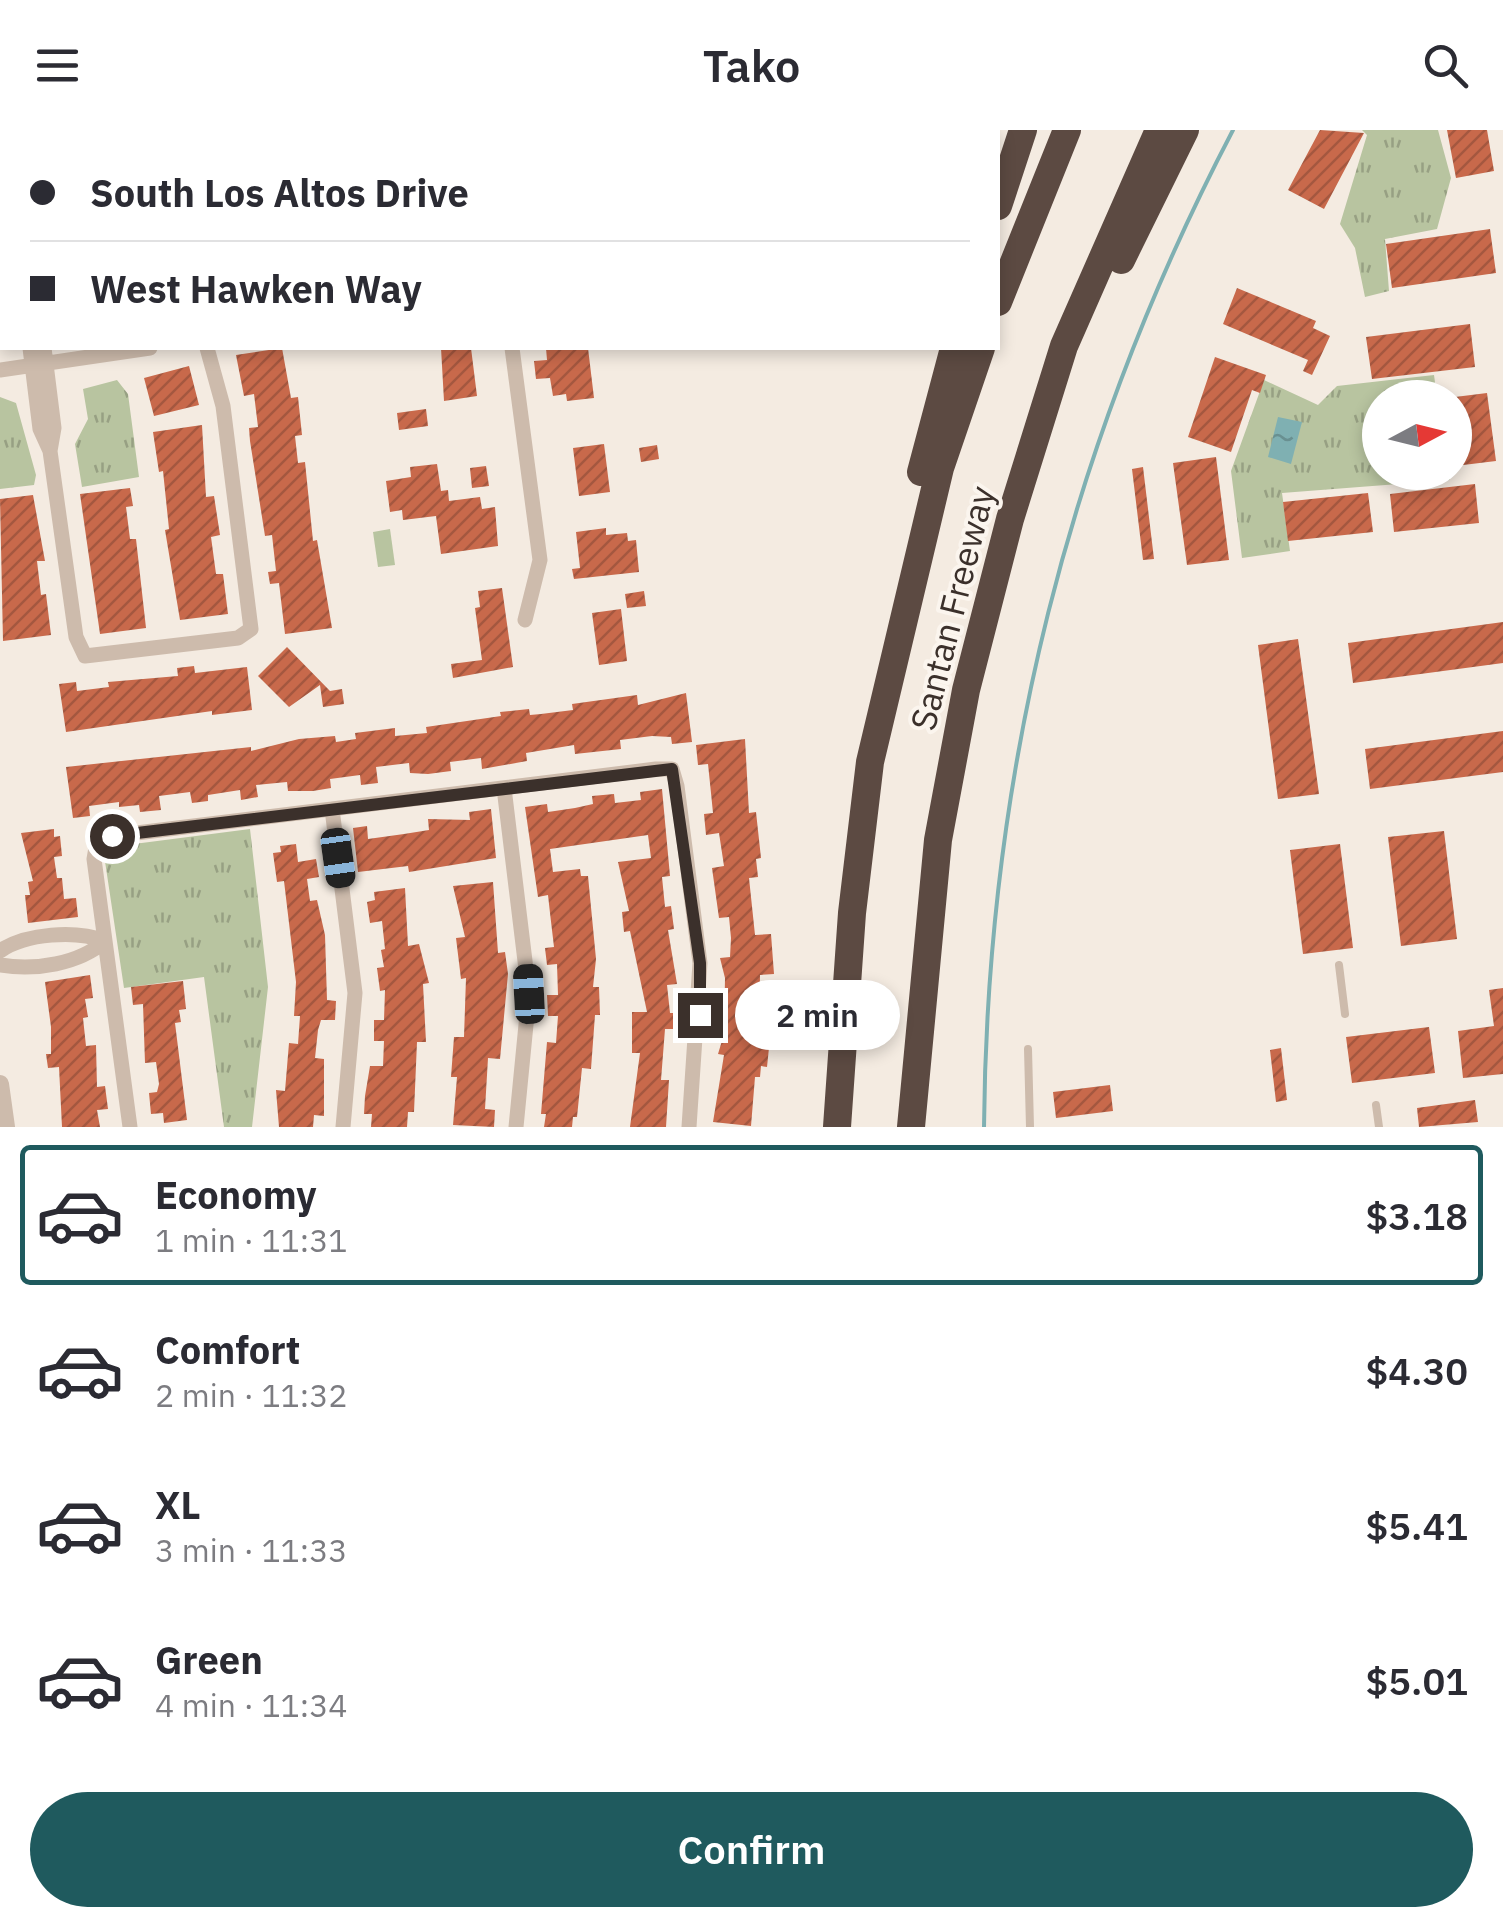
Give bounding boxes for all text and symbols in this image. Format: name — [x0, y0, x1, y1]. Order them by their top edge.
text: Tako — [703, 36, 800, 94]
icon: menu — [30, 38, 85, 93]
icon: search — [1418, 38, 1473, 93]
text: South Los Altos Drive — [90, 168, 469, 217]
text: West Hawken Way — [90, 264, 422, 313]
north arrow — [1362, 380, 1472, 490]
map controls — [1362, 380, 1472, 490]
street label: Santan Freeway — [899, 481, 1005, 735]
route start — [90, 814, 135, 859]
car — [319, 826, 357, 890]
car — [512, 963, 546, 1025]
callout: 2 min — [735, 980, 900, 1050]
route end — [678, 993, 723, 1038]
text: 2 min — [776, 994, 859, 1036]
icon: car — [35, 1170, 125, 1260]
text: Economy — [155, 1170, 317, 1219]
text: $3.18 — [1365, 1191, 1468, 1240]
text: 1 min · 11:31 — [155, 1219, 348, 1261]
icon: car — [35, 1325, 125, 1415]
text: Comfort — [155, 1325, 300, 1374]
text: $4.30 — [1365, 1346, 1468, 1395]
text: 2 min · 11:32 — [155, 1374, 348, 1416]
icon: car — [35, 1480, 125, 1570]
text: XL — [155, 1480, 201, 1529]
text: $5.41 — [1365, 1501, 1468, 1550]
text: 3 min · 11:33 — [155, 1529, 348, 1571]
icon: car — [35, 1635, 125, 1725]
text: Green — [155, 1635, 263, 1684]
text: $5.01 — [1365, 1656, 1468, 1705]
text: 4 min · 11:34 — [155, 1684, 348, 1726]
button: Confirm — [30, 1792, 1473, 1907]

